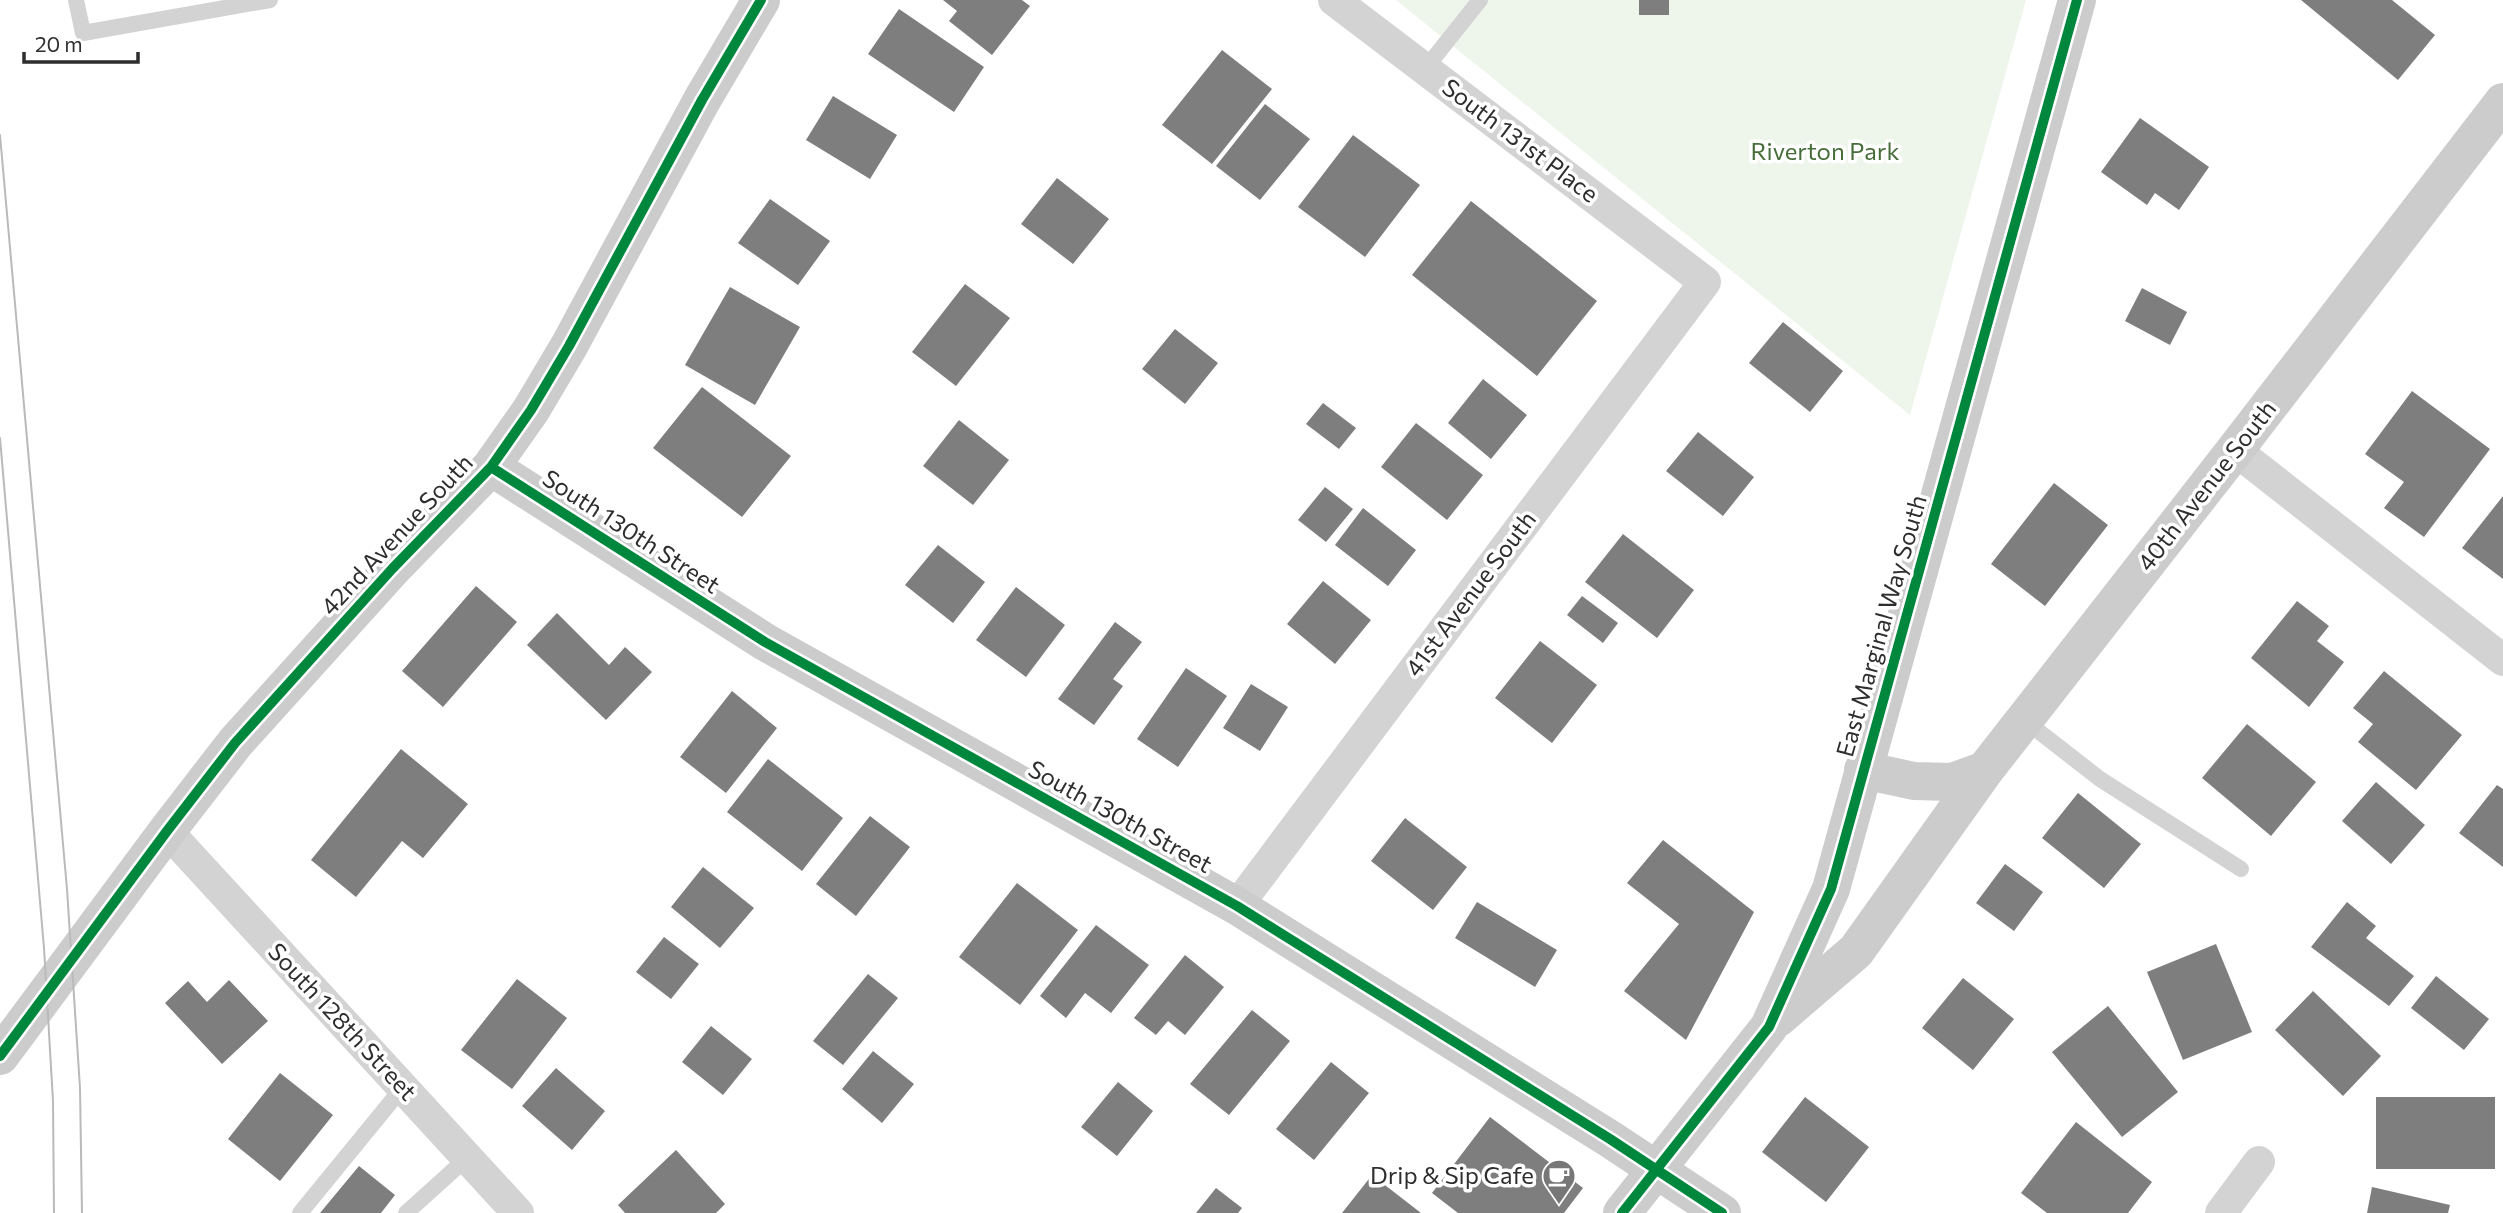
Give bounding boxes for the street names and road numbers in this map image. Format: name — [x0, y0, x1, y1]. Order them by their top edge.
street label: South 131st Place — [1437, 72, 1605, 208]
street label: 40th Avenue South — [2130, 394, 2281, 576]
street label: 42nd Avenue South — [314, 447, 478, 621]
street label: South 130th Street — [538, 463, 726, 599]
street label: East Marginal Way South — [1829, 491, 1932, 760]
street label: 41st Avenue South — [1398, 505, 1541, 681]
street label: South 130th Street — [1024, 753, 1218, 878]
street label: South 128th Street — [263, 936, 423, 1106]

